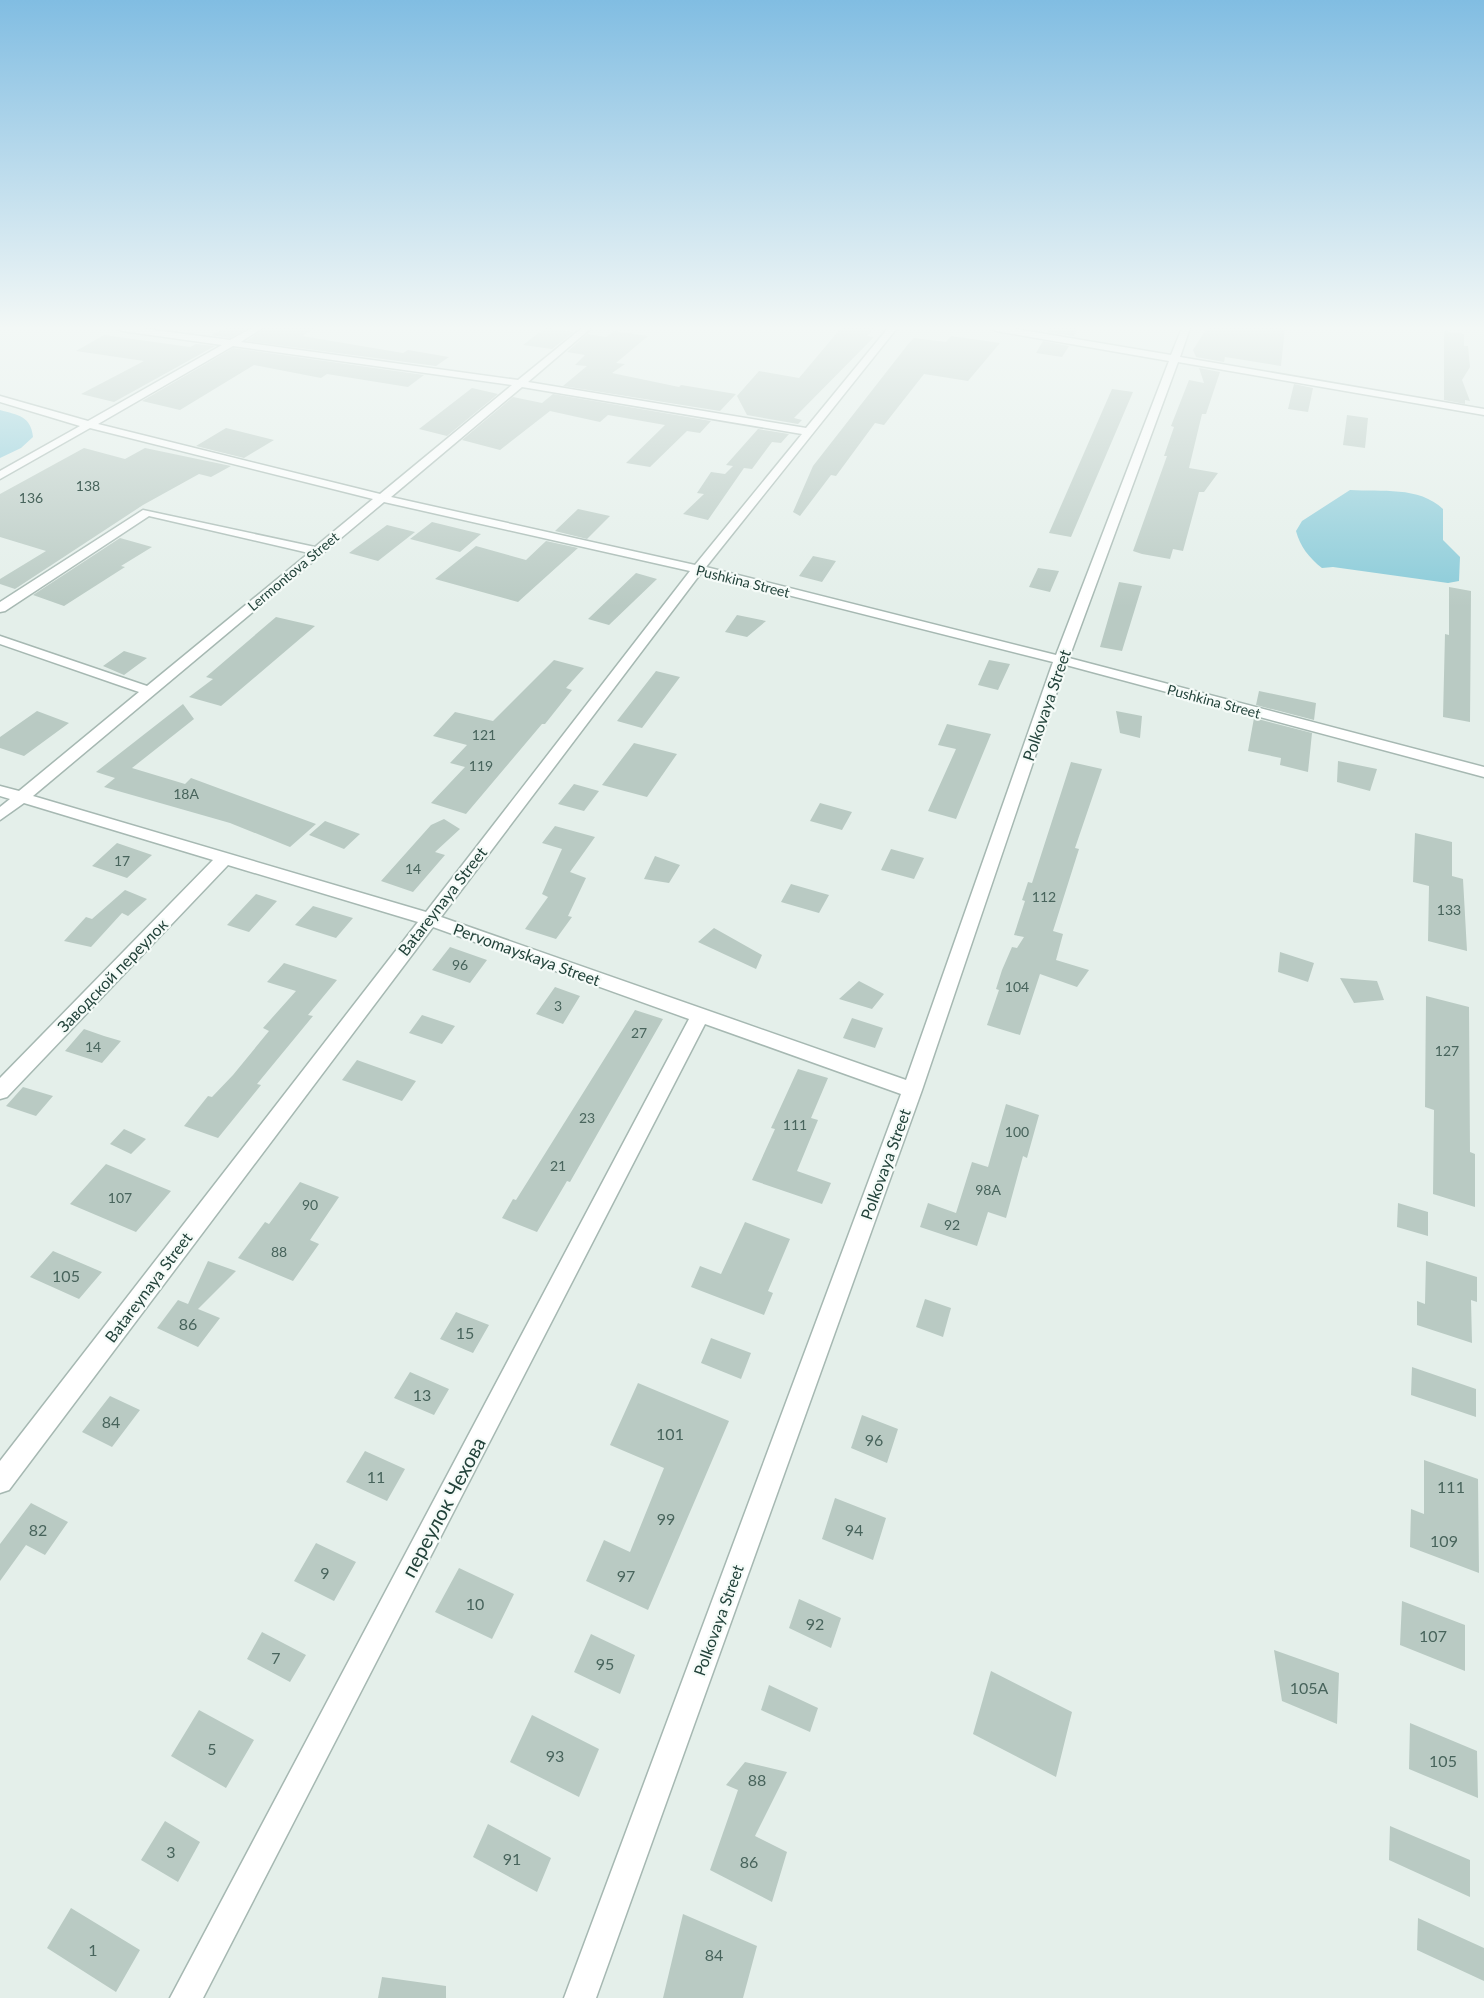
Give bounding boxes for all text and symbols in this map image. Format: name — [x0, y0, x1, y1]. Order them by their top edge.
house number: 138 — [76, 477, 100, 494]
house number: 136 — [19, 489, 43, 506]
street label: Lermontova Street — [244, 528, 342, 614]
street label: Pushkina Street — [695, 561, 791, 601]
street label: Polkovaya Street — [1018, 647, 1074, 763]
street label: Pushkina Street — [1166, 680, 1262, 722]
house number: 121 — [472, 726, 496, 743]
house number: 119 — [469, 757, 493, 774]
house number: 18А — [173, 785, 199, 802]
street label: Batareynaya Street — [394, 843, 490, 959]
house number: 17 — [114, 852, 130, 869]
house number: 14 — [405, 860, 421, 877]
house number: 112 — [1032, 888, 1056, 905]
house number: 133 — [1437, 901, 1461, 918]
street label: Заводской переулок — [53, 914, 172, 1036]
street label: Pervomayskaya Street — [451, 919, 603, 989]
house number: 96 — [452, 956, 468, 973]
house number: 104 — [1005, 978, 1029, 995]
house number: 3 — [554, 997, 562, 1014]
house number: 27 — [631, 1024, 647, 1041]
house number: 14 — [85, 1038, 101, 1055]
house number: 127 — [1435, 1042, 1459, 1059]
street label: Polkovaya Street — [856, 1106, 914, 1222]
house number: 23 — [579, 1109, 595, 1126]
house number: 111 — [783, 1116, 807, 1133]
house number: 100 — [1005, 1123, 1029, 1140]
house number: 21 — [550, 1157, 566, 1174]
house number: 98А — [975, 1181, 1001, 1198]
house number: 107 — [108, 1189, 132, 1206]
house number: 90 — [302, 1196, 318, 1213]
house number: 92 — [944, 1216, 960, 1233]
street label: Batareynaya Street — [100, 1228, 196, 1346]
house number: 88 — [271, 1243, 287, 1260]
house number: 105 — [52, 1266, 80, 1285]
house number: 86 — [179, 1314, 197, 1333]
house number: 15 — [456, 1323, 474, 1342]
house number: 13 — [413, 1385, 431, 1404]
house number: 84 — [102, 1412, 120, 1431]
house number: 101 — [656, 1424, 684, 1443]
house number: 96 — [865, 1430, 883, 1449]
street label: переулок Чехова — [396, 1433, 490, 1581]
house number: 11 — [367, 1467, 385, 1486]
house number: 111 — [1437, 1477, 1465, 1496]
house number: 99 — [657, 1509, 675, 1528]
house number: 82 — [29, 1520, 47, 1539]
house number: 94 — [845, 1520, 863, 1539]
house number: 109 — [1430, 1531, 1458, 1550]
street label: Polkovaya Street — [689, 1562, 747, 1678]
house number: 9 — [320, 1563, 330, 1582]
house number: 97 — [617, 1566, 635, 1585]
house number: 10 — [466, 1594, 484, 1613]
house number: 92 — [806, 1614, 824, 1633]
house number: 107 — [1419, 1626, 1447, 1645]
house number: 7 — [271, 1648, 281, 1667]
house number: 95 — [596, 1654, 614, 1673]
house number: 105А — [1290, 1678, 1329, 1697]
house number: 5 — [207, 1739, 217, 1758]
house number: 93 — [546, 1746, 564, 1765]
house number: 105 — [1429, 1751, 1457, 1770]
house number: 88 — [748, 1770, 766, 1789]
house number: 3 — [166, 1842, 176, 1861]
house number: 91 — [503, 1849, 521, 1868]
house number: 86 — [740, 1852, 758, 1871]
house number: 1 — [88, 1940, 98, 1959]
house number: 84 — [705, 1945, 723, 1964]

